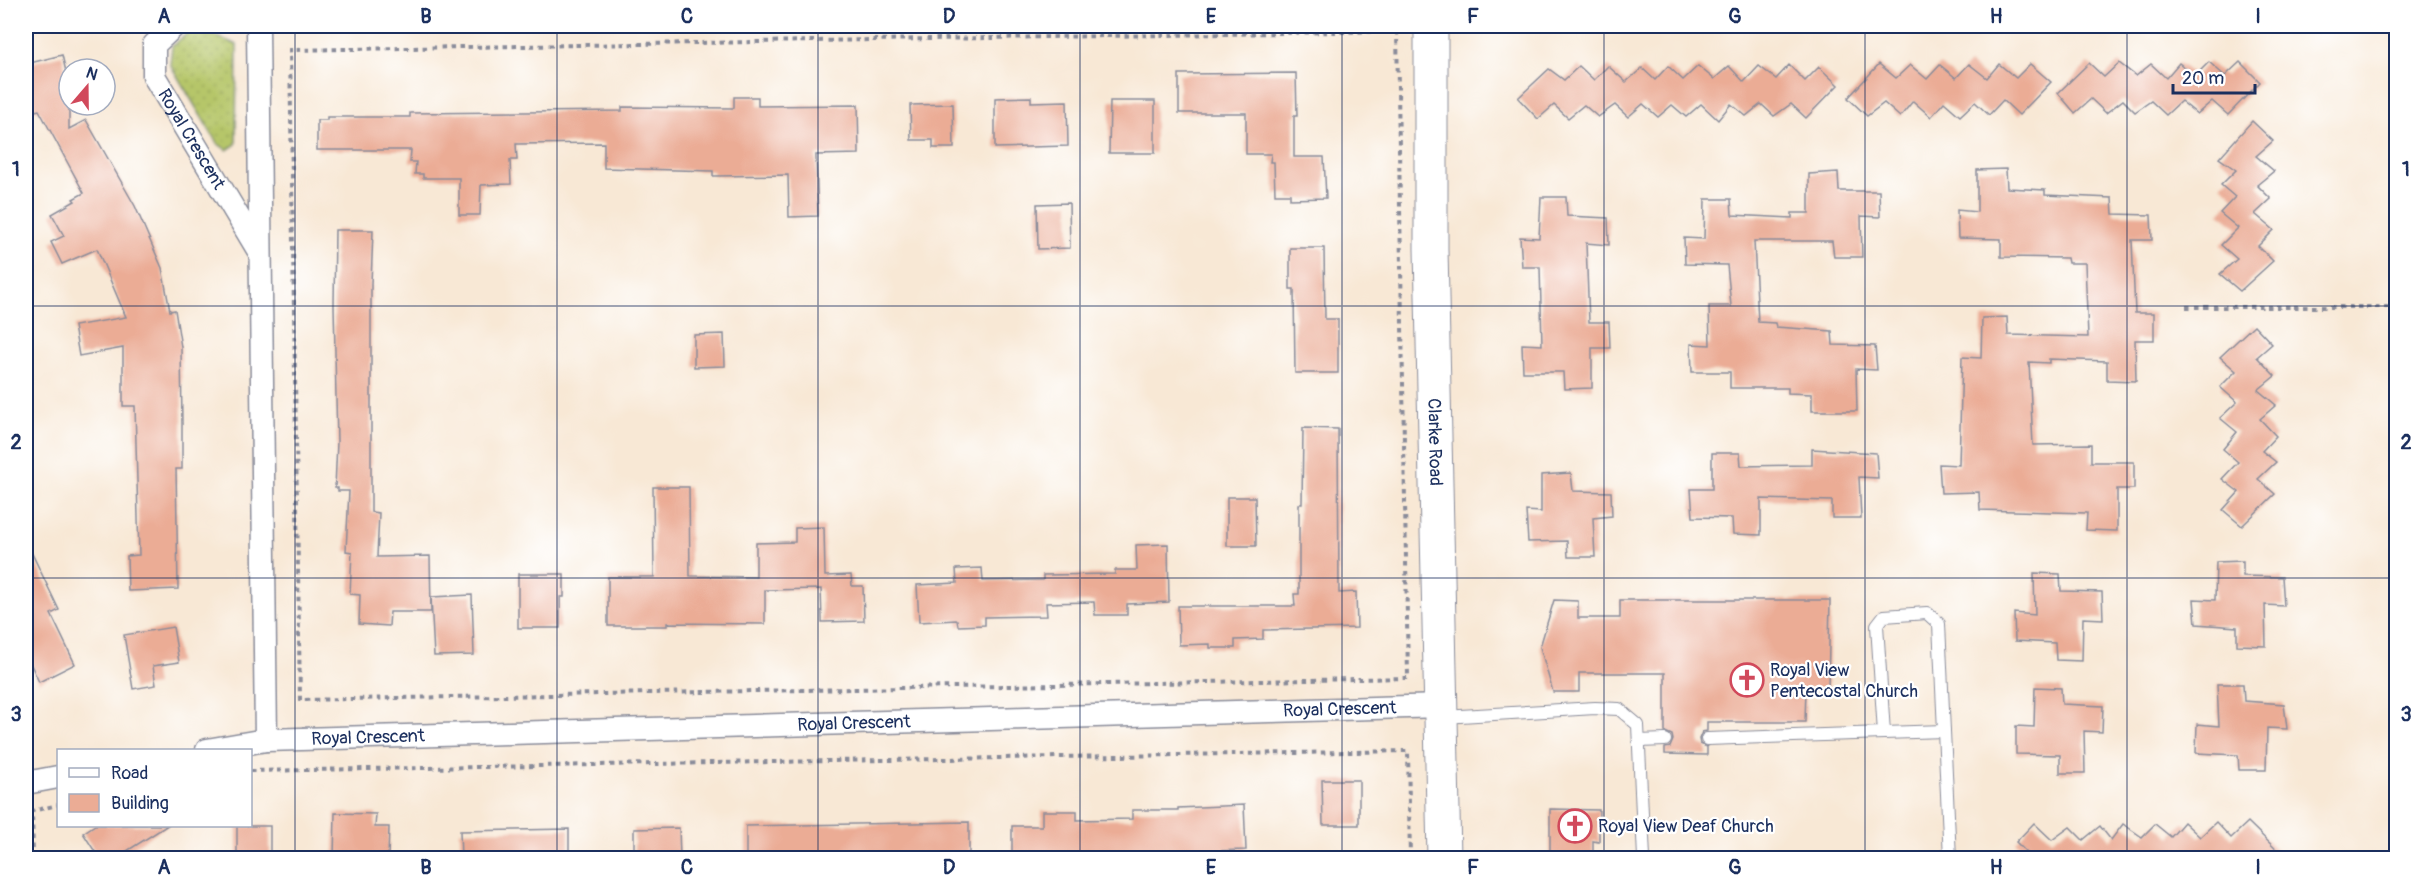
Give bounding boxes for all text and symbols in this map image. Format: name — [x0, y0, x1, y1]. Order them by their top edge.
text: A — [158, 4, 171, 29]
text: B — [420, 4, 432, 29]
text: C — [681, 4, 693, 29]
text: D — [943, 4, 956, 29]
text: E — [1206, 4, 1217, 29]
text: F — [1467, 4, 1479, 29]
text: G — [1728, 4, 1742, 29]
text: H — [1990, 4, 2003, 29]
text: I — [2255, 4, 2261, 29]
north arrow — [57, 57, 117, 117]
scale bar — [2173, 57, 2256, 95]
text: N — [83, 63, 100, 85]
text: 20 m — [2182, 67, 2224, 90]
street label: Royal Crescent — [153, 84, 231, 194]
text: 1 — [12, 157, 20, 182]
text: 1 — [2402, 157, 2410, 182]
street label: Clarke Road — [1423, 398, 1448, 486]
text: 2 — [10, 430, 22, 455]
text: 2 — [2400, 430, 2412, 455]
place label: Royal View Pentecostal Church — [1770, 659, 1918, 703]
church icon: Royal View Pentecostal Church — [1729, 662, 1765, 698]
street label: Royal Crescent — [1283, 696, 1397, 722]
text: 3 — [10, 702, 22, 727]
text: 3 — [2400, 702, 2412, 727]
street label: Royal Crescent — [797, 710, 912, 736]
street label: Royal Crescent — [311, 724, 426, 750]
legend — [57, 749, 252, 827]
text: Road — [111, 762, 148, 785]
text: Building — [111, 792, 169, 815]
church icon: Royal View Deaf Church — [1557, 808, 1593, 844]
place label: Royal View Deaf Church — [1598, 815, 1774, 838]
text: A — [158, 855, 171, 880]
text: B — [420, 855, 432, 880]
text: C — [681, 855, 693, 880]
text: D — [943, 855, 956, 880]
text: E — [1206, 855, 1217, 880]
text: F — [1467, 855, 1479, 880]
text: G — [1728, 855, 1742, 880]
text: H — [1990, 855, 2003, 880]
text: I — [2255, 855, 2261, 880]

